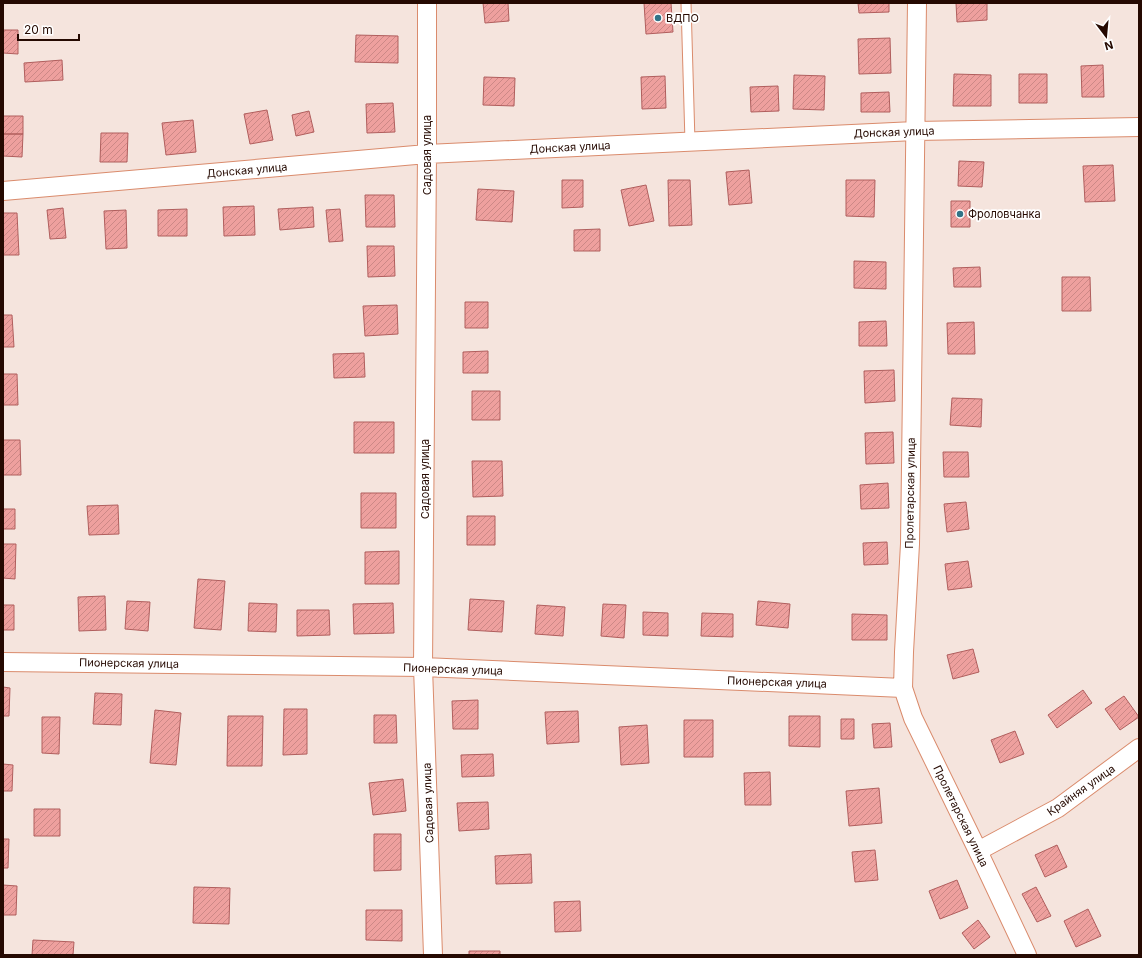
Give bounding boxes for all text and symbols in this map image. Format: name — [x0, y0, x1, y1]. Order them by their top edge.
place label: ВДПО — [666, 11, 699, 25]
marker: ВДПО — [653, 13, 663, 23]
scale bar — [18, 16, 79, 42]
north arrow — [1086, 16, 1126, 56]
text: 20 m — [24, 22, 53, 37]
text: N — [1103, 38, 1115, 53]
street label: Садовая улица — [420, 115, 434, 195]
street label: Донская улица — [853, 124, 935, 140]
street label: Донская улица — [529, 138, 611, 156]
street label: Донская улица — [206, 159, 288, 181]
place label: Фроловчанка — [968, 207, 1041, 221]
marker: Фроловчанка — [955, 209, 965, 219]
street label: Пролетарская улица — [902, 437, 918, 549]
street label: Садовая улица — [418, 439, 432, 519]
street label: Пионерская улица — [79, 655, 179, 671]
street label: Пионерская улица — [403, 660, 503, 678]
street label: Пионерская улица — [727, 673, 827, 691]
street label: Крайняя улица — [1044, 761, 1118, 819]
street label: Садовая улица — [420, 762, 436, 844]
street label: Пролетарская улица — [930, 763, 992, 869]

